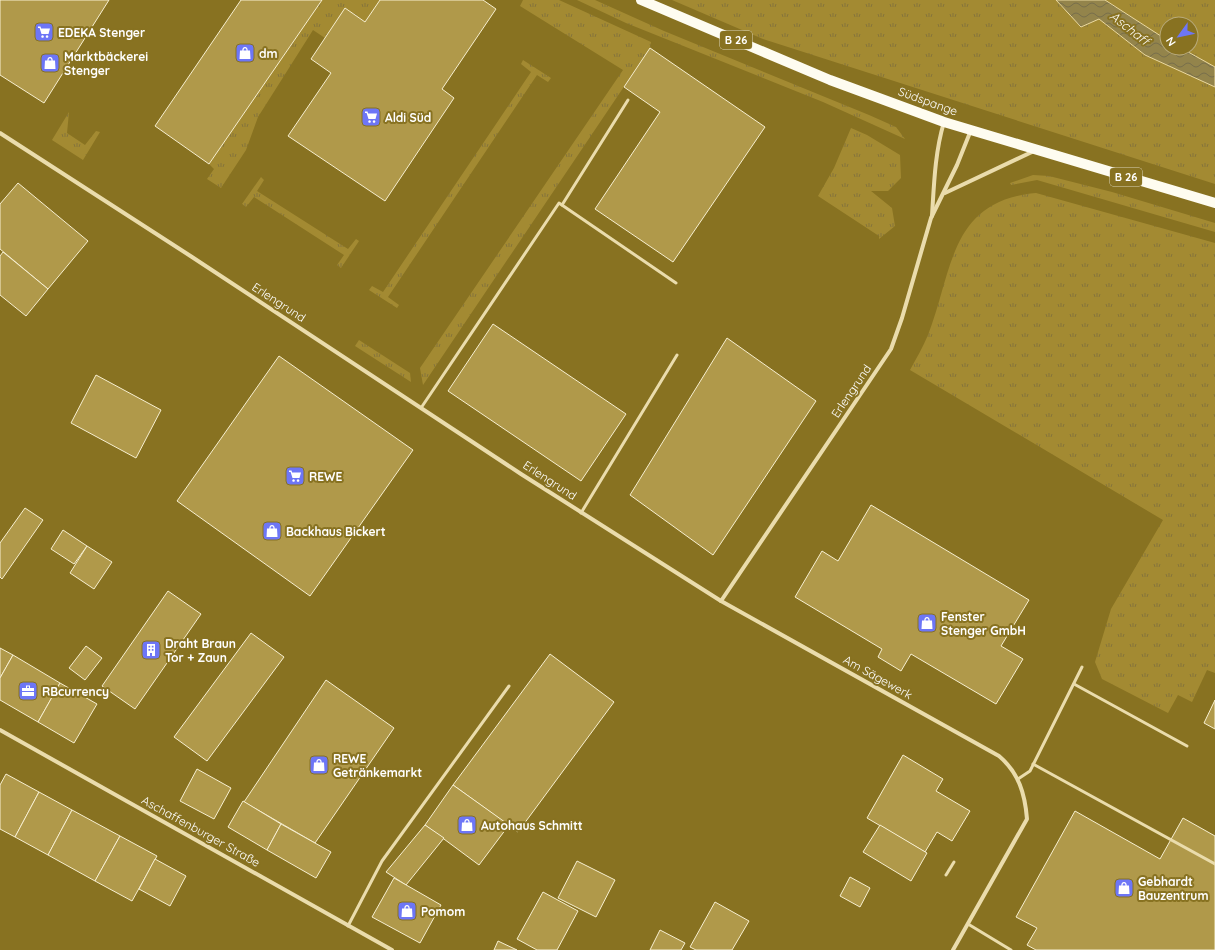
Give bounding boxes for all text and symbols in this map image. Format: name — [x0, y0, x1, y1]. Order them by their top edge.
water label: Aschaff — [1107, 8, 1155, 50]
north arrow — [1159, 16, 1199, 56]
supermarket icon: EDEKA Stenger — [33, 21, 55, 43]
place label: EDEKA Stenger — [58, 25, 145, 40]
road number: B 26 — [720, 31, 752, 49]
text: N — [1163, 34, 1179, 49]
shop icon: dm — [234, 42, 256, 64]
place label: dm — [259, 46, 278, 61]
place label: Marktbäckerei Stenger — [64, 49, 148, 78]
shop icon: Marktbäckerei Stenger — [39, 52, 61, 74]
street label: Südspange — [896, 83, 960, 119]
supermarket icon: Aldi Süd — [360, 106, 382, 128]
place label: Aldi Süd — [385, 110, 431, 125]
road number: B 26 — [1110, 168, 1142, 186]
street label: Erlengrund — [249, 279, 309, 325]
street label: Erlengrund — [828, 362, 874, 420]
street label: Erlengrund — [520, 457, 580, 503]
supermarket icon: REWE — [284, 465, 306, 487]
place label: REWE — [309, 469, 342, 484]
shop icon: Backhaus Bickert — [261, 520, 283, 542]
place label: Backhaus Bickert — [286, 524, 386, 539]
place label: Fenster Stenger GmbH — [941, 609, 1026, 638]
shop icon: Fenster Stenger GmbH — [916, 612, 938, 634]
place label: Draht Braun Tor + Zaun — [165, 636, 236, 665]
building icon: Draht Braun Tor + Zaun — [140, 639, 162, 661]
street label: Am Sägewerk — [841, 652, 915, 702]
office icon: RBcurrency — [17, 680, 39, 702]
place label: RBcurrency — [42, 684, 109, 699]
place label: REWE Getränkemarkt — [333, 751, 422, 780]
shop icon: REWE Getränkemarkt — [308, 754, 330, 776]
street label: Aschaffenburger Straße — [139, 792, 263, 870]
shop icon: Autohaus Schmitt — [456, 814, 478, 836]
place label: Autohaus Schmitt — [481, 818, 583, 833]
place label: Gebhardt Bauzentrum — [1138, 874, 1208, 903]
shop icon: Gebhardt Bauzentrum — [1113, 877, 1135, 899]
shop icon: Pomom — [396, 900, 418, 922]
place label: Pomom — [421, 904, 465, 919]

